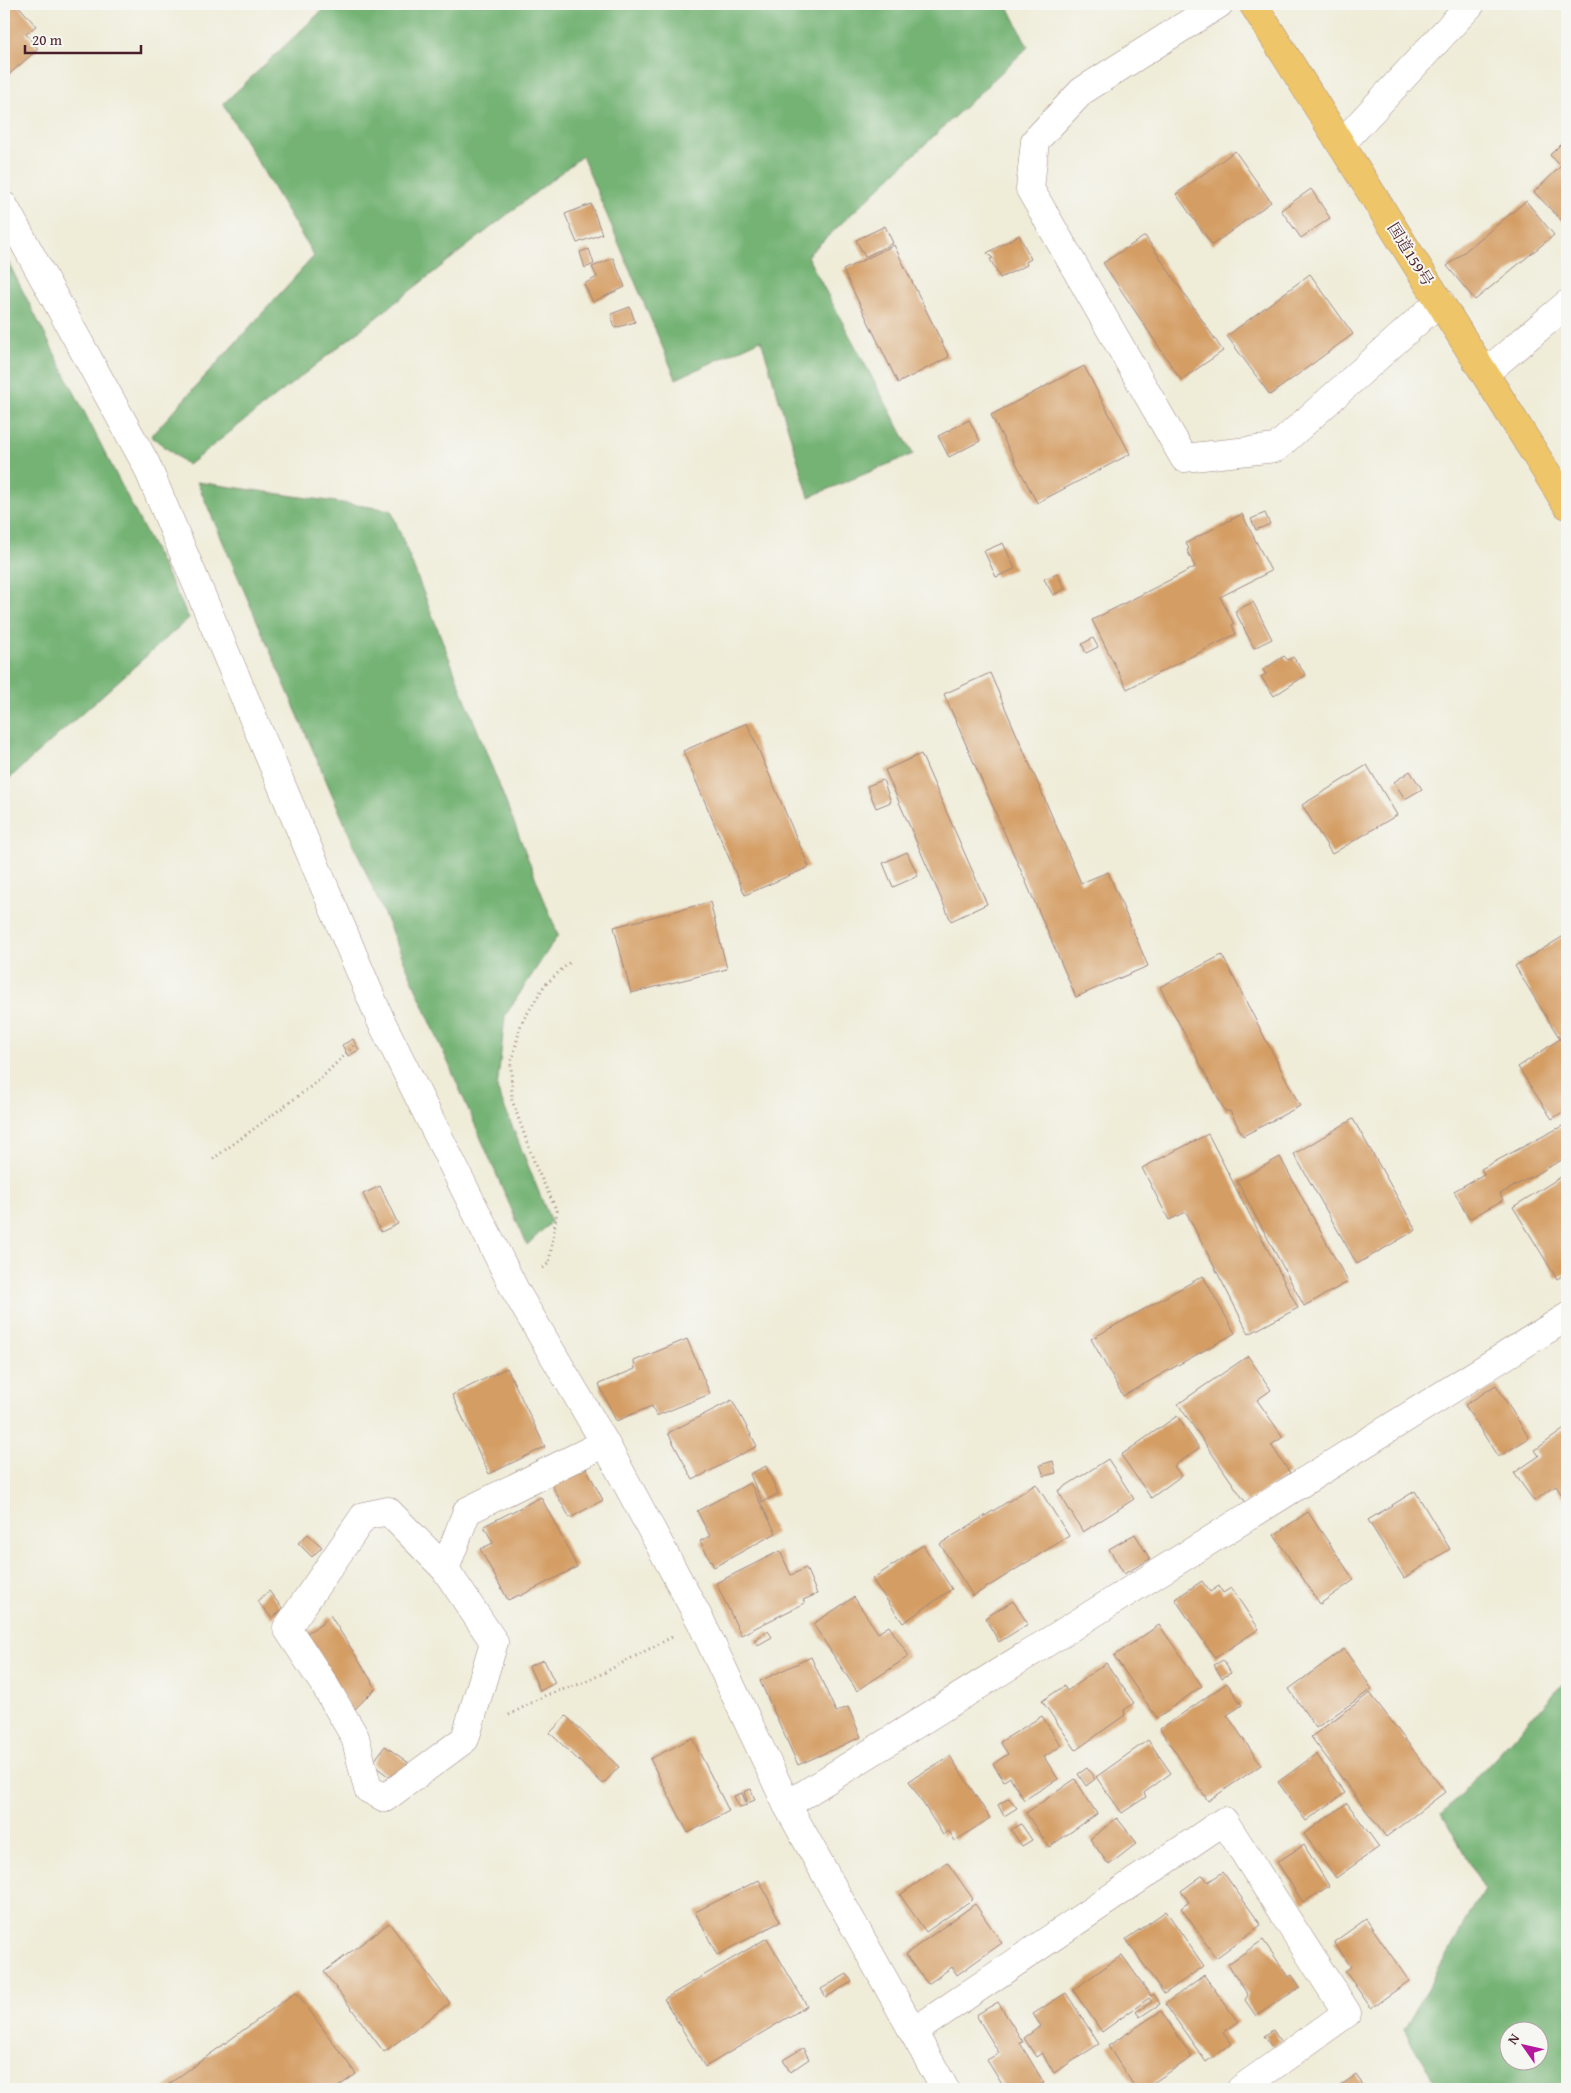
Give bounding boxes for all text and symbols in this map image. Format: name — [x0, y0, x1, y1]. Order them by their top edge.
scale bar — [25, 22, 141, 54]
text: 20 m — [32, 29, 63, 50]
street label: 国道159号 — [1382, 217, 1440, 291]
north arrow — [1498, 2020, 1548, 2070]
text: N — [1502, 2029, 1524, 2048]

